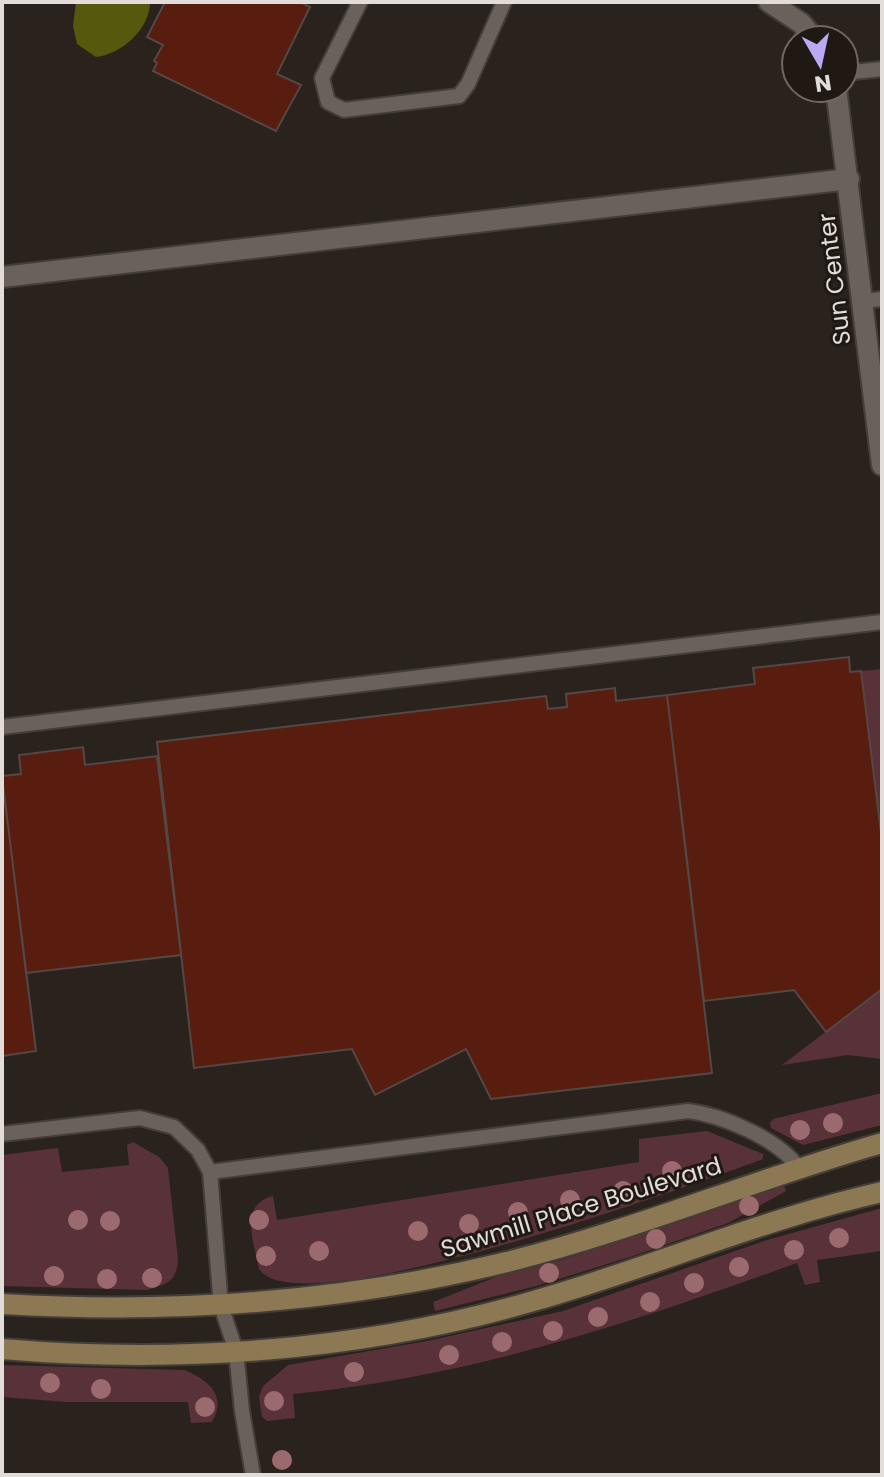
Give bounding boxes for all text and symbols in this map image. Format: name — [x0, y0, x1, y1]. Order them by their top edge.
north arrow — [780, 24, 860, 104]
text: N — [812, 67, 834, 100]
street label: Sun Center — [810, 211, 858, 347]
street label: Sawmill Place Boulevard — [437, 1149, 725, 1265]

